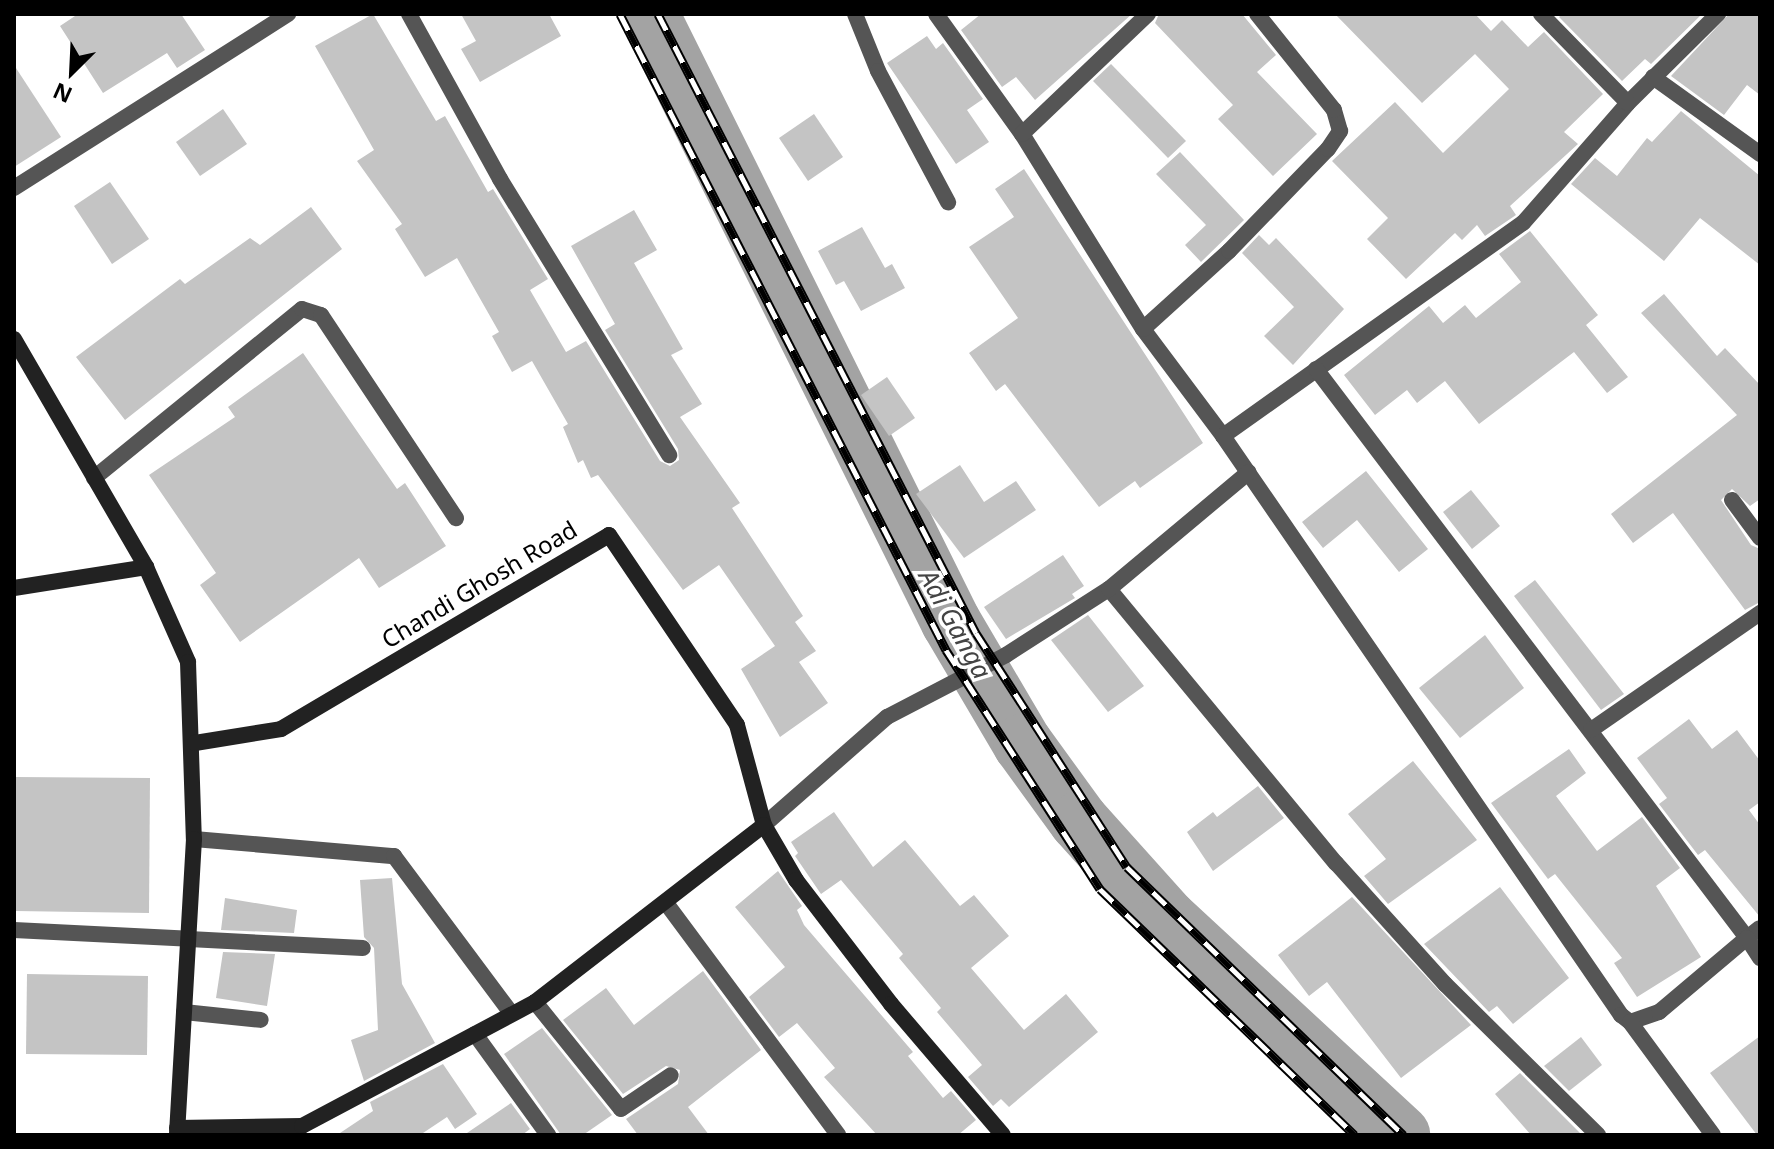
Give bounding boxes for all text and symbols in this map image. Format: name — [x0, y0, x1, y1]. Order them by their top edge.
north arrow — [32, 32, 112, 112]
text: N — [48, 77, 77, 111]
street label: Chandi Ghosh Road — [376, 514, 582, 654]
water label: Adi Ganga — [912, 564, 998, 684]

